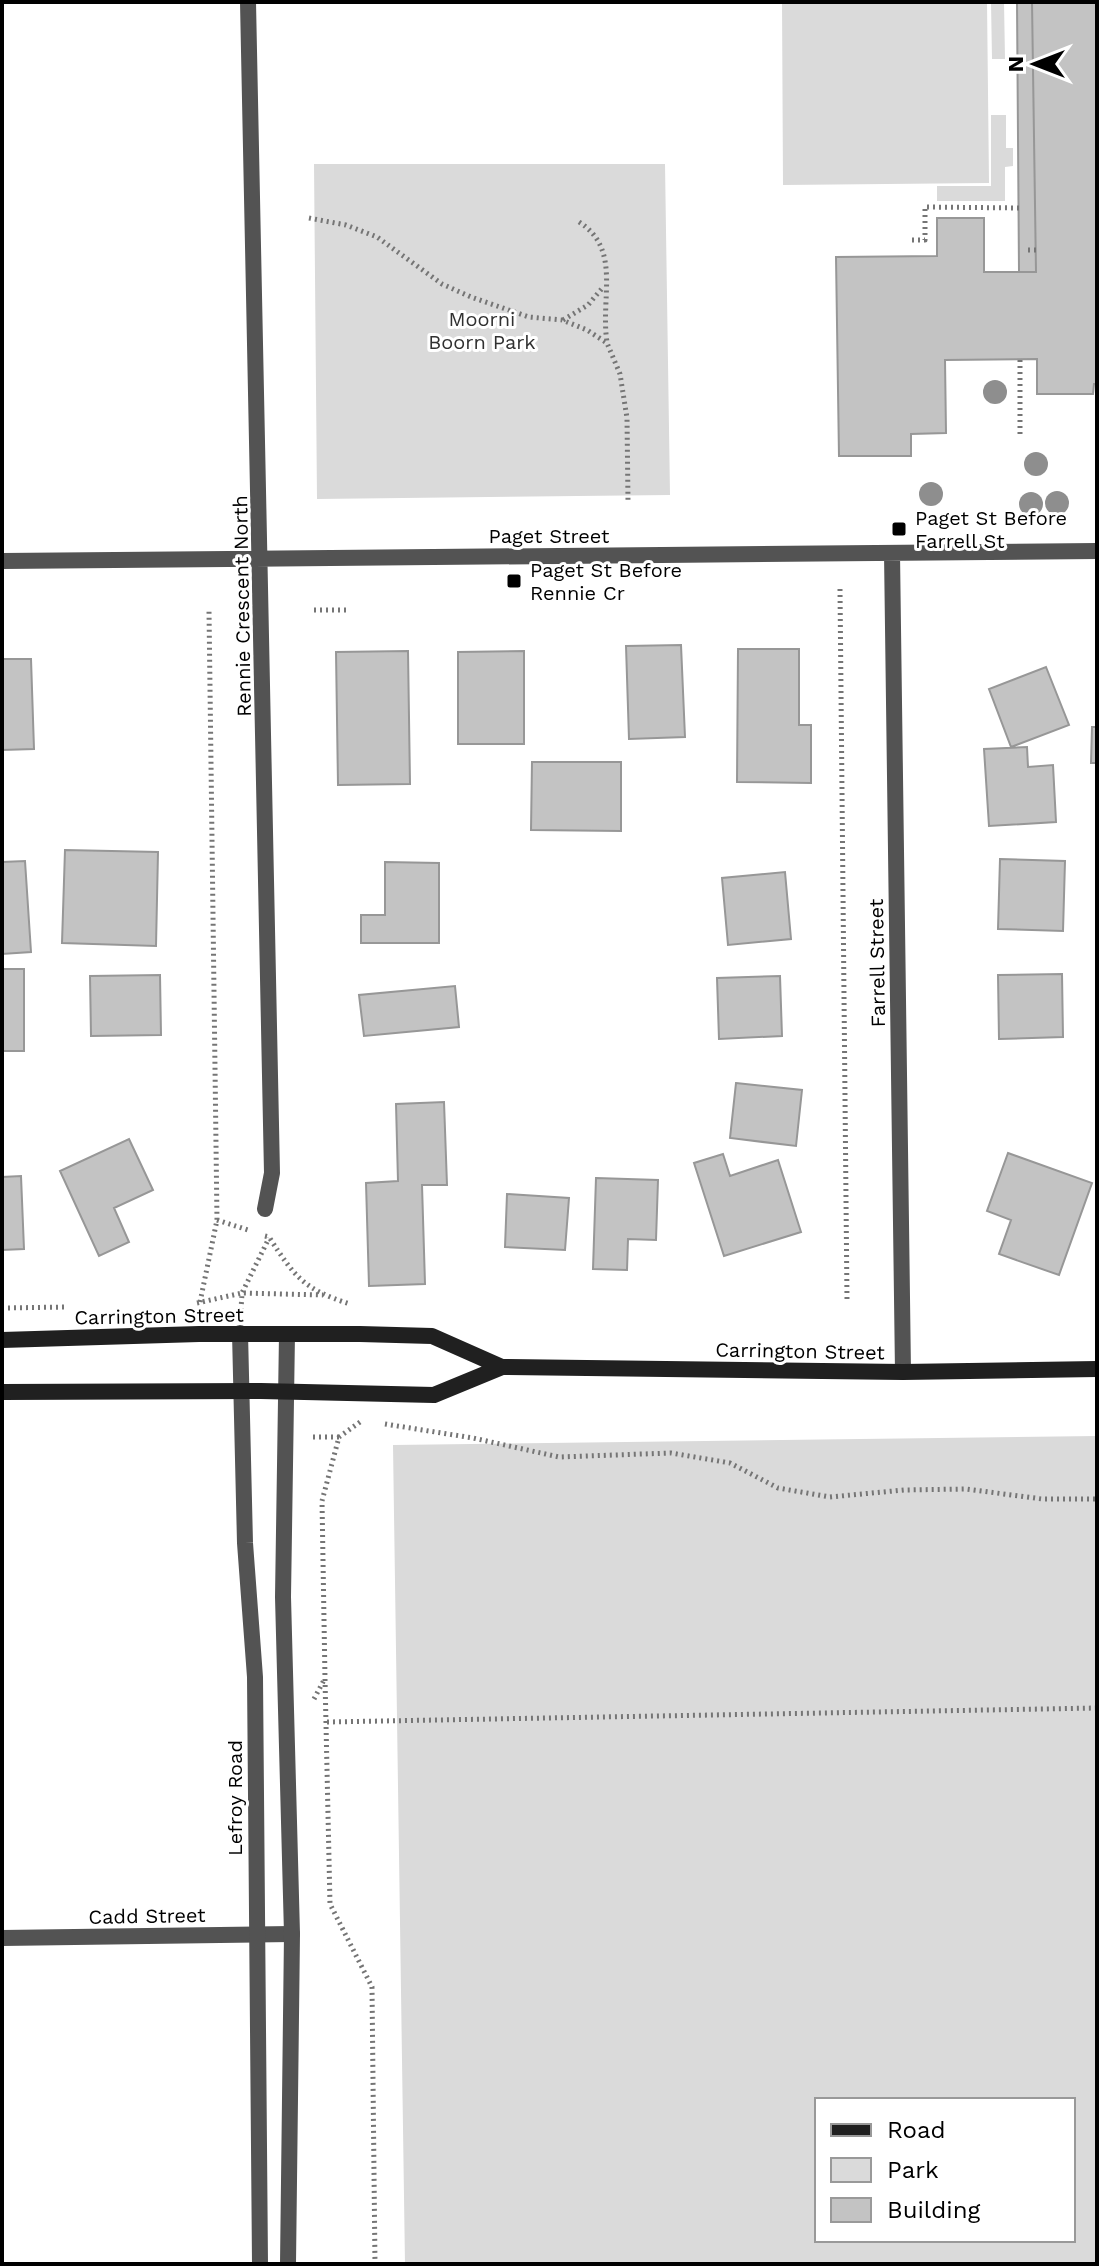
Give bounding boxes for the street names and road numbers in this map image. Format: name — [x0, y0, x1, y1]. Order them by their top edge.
street label: Rennie Crescent North — [228, 495, 256, 717]
street label: Paget Street — [489, 524, 610, 548]
street label: Farrell Street — [864, 898, 890, 1028]
street label: Carrington Street — [74, 1303, 245, 1329]
street label: Carrington Street — [715, 1338, 886, 1364]
street label: Lefroy Road — [223, 1740, 247, 1856]
street label: Cadd Street — [88, 1903, 206, 1929]

